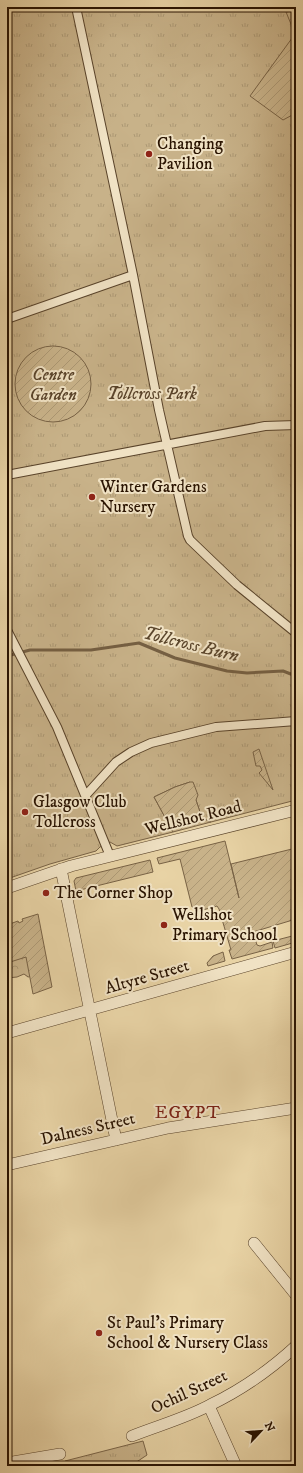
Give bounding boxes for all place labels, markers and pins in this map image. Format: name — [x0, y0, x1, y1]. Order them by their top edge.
place label: Changing Pavilion — [157, 133, 224, 175]
marker: Changing Pavilion — [144, 149, 154, 159]
place label: Winter Gardens Nursery — [99, 476, 207, 518]
marker: Winter Gardens Nursery — [87, 492, 97, 502]
place label: Glasgow Club Tollcross — [33, 791, 126, 833]
marker: Glasgow Club Tollcross — [20, 807, 30, 817]
place label: The Corner Shop — [54, 882, 173, 904]
marker: The Corner Shop — [41, 888, 51, 898]
place label: Wellshot Primary School — [171, 904, 277, 946]
marker: Wellshot Primary School — [159, 920, 169, 930]
place label: St Paul's Primary School & Nursery Class — [107, 1312, 268, 1354]
marker: St Paul's Primary School & Nursery Class — [94, 1328, 104, 1338]

